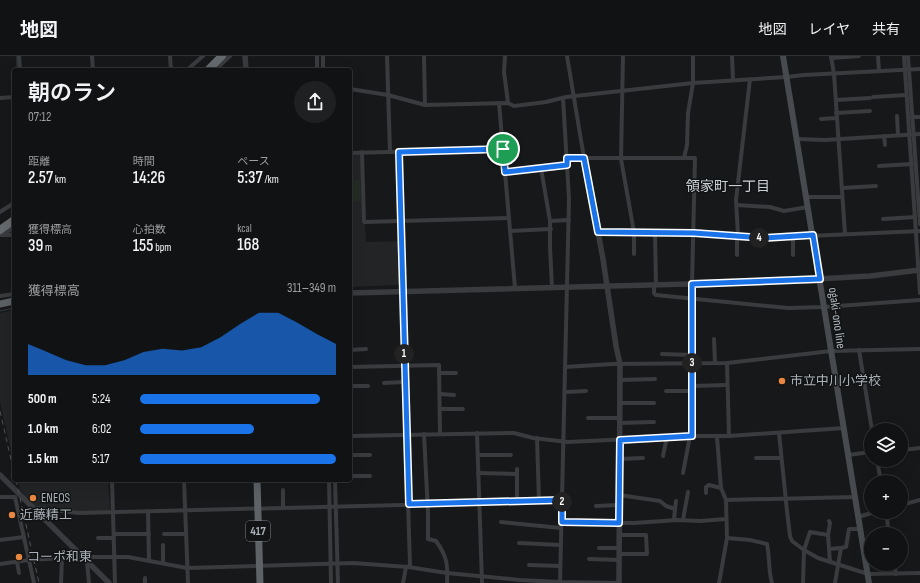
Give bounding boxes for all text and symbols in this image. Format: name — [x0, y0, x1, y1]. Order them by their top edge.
text: 地図 — [20, 19, 58, 42]
text: 地図 — [758, 21, 786, 38]
text: レイヤ — [808, 21, 850, 38]
text: 共有 — [872, 21, 900, 38]
text: 朝のラン — [28, 80, 116, 107]
button: share — [294, 81, 336, 123]
text: 07:12 — [28, 109, 51, 125]
pin — [486, 132, 520, 166]
icon: arrive — [492, 138, 514, 160]
text: 距離 — [28, 155, 50, 168]
text: 時間 — [133, 155, 155, 168]
text: ペース — [237, 155, 270, 168]
text: 2.57 — [28, 168, 53, 188]
text: 14:26 — [133, 168, 165, 188]
text: 5:37 — [237, 168, 263, 188]
text: km — [53, 173, 66, 186]
text: /km — [263, 173, 279, 186]
district label: 領家町一丁目 — [686, 178, 770, 195]
text: kcal — [237, 222, 252, 235]
text: 獲得標高 — [28, 223, 72, 236]
text: 心拍数 — [133, 223, 166, 236]
pin: 4 — [749, 228, 769, 248]
text: 4 — [756, 231, 762, 244]
text: 168 — [237, 235, 259, 255]
text: 39 — [28, 236, 43, 256]
text: 155 — [133, 236, 153, 256]
text: m — [43, 241, 52, 254]
text: bpm — [153, 241, 171, 254]
text: 311–349 m — [287, 280, 336, 296]
text: 獲得標高 — [28, 283, 80, 299]
street label: ogaki-ono line — [825, 286, 849, 350]
pin: 1 — [394, 344, 414, 364]
text: 1 — [402, 347, 406, 360]
pin: 3 — [682, 353, 702, 373]
text: 3 — [690, 356, 694, 369]
place label: 市立中川小学校 — [790, 373, 881, 389]
marker: 市立中川小学校 — [777, 376, 787, 386]
text: 500 m — [28, 391, 57, 407]
text: 5:24 — [92, 391, 110, 407]
text: 1.0 km — [28, 421, 58, 437]
text: 6:02 — [92, 421, 111, 437]
map controls — [864, 423, 908, 571]
button: layers — [864, 423, 908, 467]
text: 1.5 km — [28, 451, 58, 467]
text: 5:17 — [92, 451, 109, 467]
button: + — [864, 475, 908, 519]
place label: ENEOS — [41, 490, 71, 506]
pin: 2 — [552, 492, 572, 512]
marker: ENEOS — [28, 493, 38, 503]
text: 2 — [560, 495, 564, 508]
place label: 近藤精工 — [20, 507, 72, 523]
marker: 近藤精工 — [7, 510, 17, 520]
road number: 417 — [246, 521, 270, 541]
button: − — [864, 527, 908, 571]
place label: コーポ和東 — [27, 549, 92, 565]
marker: コーポ和東 — [14, 552, 24, 562]

